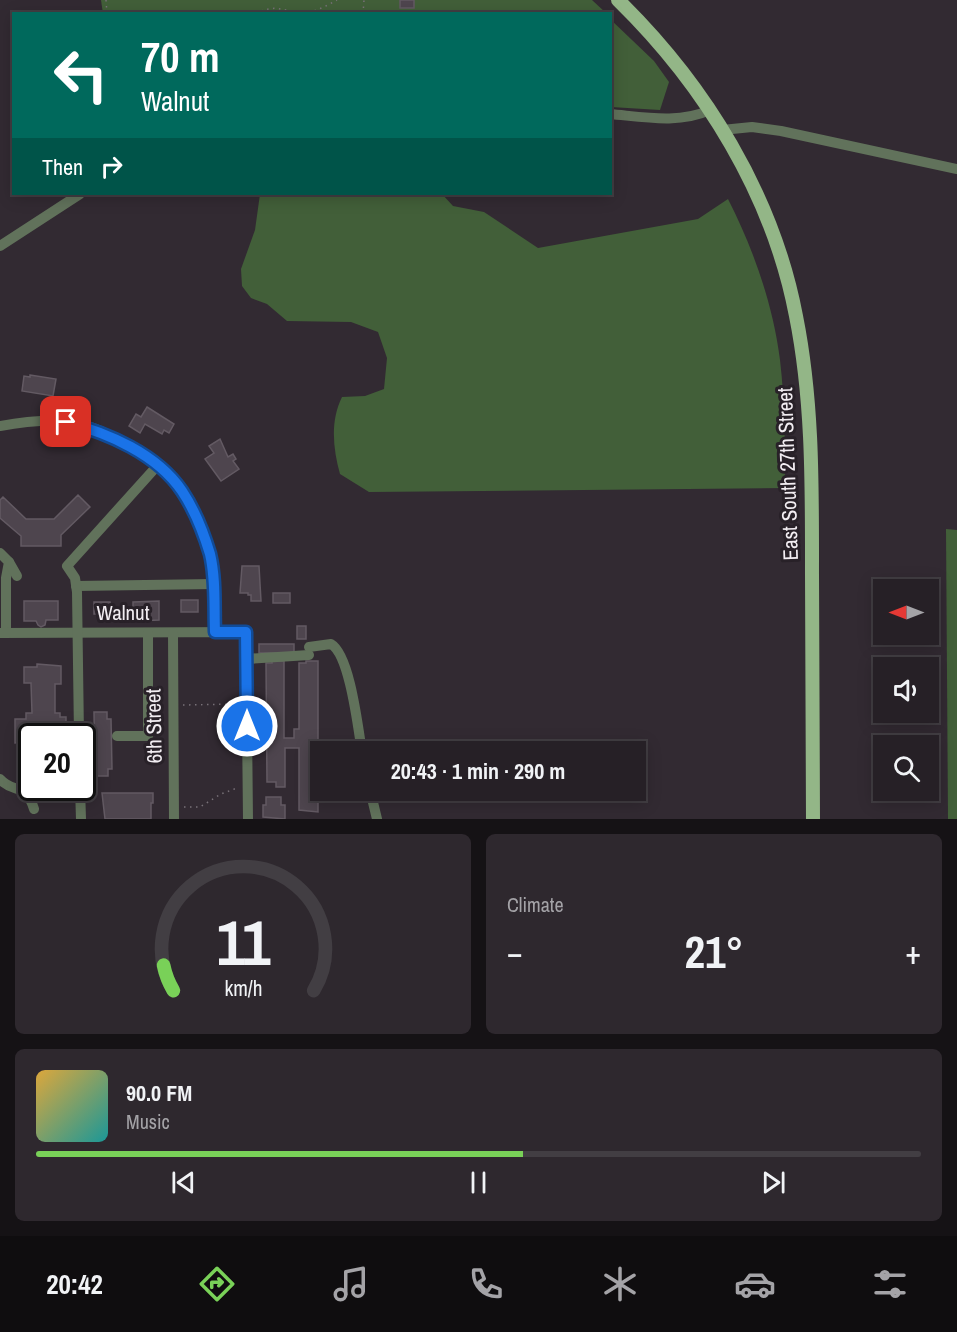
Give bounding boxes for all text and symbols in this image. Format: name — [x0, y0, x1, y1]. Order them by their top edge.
text: 70 m — [141, 29, 220, 85]
icon: left — [42, 36, 120, 114]
text: Walnut — [141, 83, 209, 119]
icon: right — [95, 150, 128, 183]
text: Then — [42, 152, 83, 182]
street label: East South 27th Street — [770, 387, 805, 561]
pin — [40, 396, 91, 447]
icon: arrive — [49, 405, 82, 438]
north arrow — [873, 579, 939, 645]
map controls — [873, 579, 939, 801]
street label: Walnut — [97, 598, 150, 627]
button: sound — [873, 657, 939, 723]
street label: 6th Street — [138, 688, 169, 764]
position arrow — [215, 694, 279, 758]
speed limit sign: 20 — [18, 723, 96, 801]
button: search — [873, 735, 939, 801]
text: 20:43 · 1 min · 290 m — [391, 756, 565, 786]
text: Climate — [507, 891, 564, 918]
text: 11 — [216, 900, 271, 984]
text: 21° — [684, 921, 744, 982]
text: − — [507, 930, 523, 974]
text: + — [905, 930, 921, 974]
text: km/h — [224, 974, 262, 1003]
text: 90.0 FM — [126, 1078, 192, 1108]
text: Music — [126, 1108, 170, 1135]
icon: previous — [167, 1166, 200, 1199]
icon: pause — [462, 1166, 495, 1199]
icon: next — [757, 1166, 790, 1199]
icon: directions — [196, 1263, 238, 1305]
icon: music — [330, 1263, 372, 1305]
icon: phone — [465, 1263, 507, 1305]
icon: climate — [599, 1263, 641, 1305]
icon: car — [734, 1263, 776, 1305]
icon: filters — [869, 1263, 911, 1305]
text: 20:42 — [46, 1266, 103, 1302]

